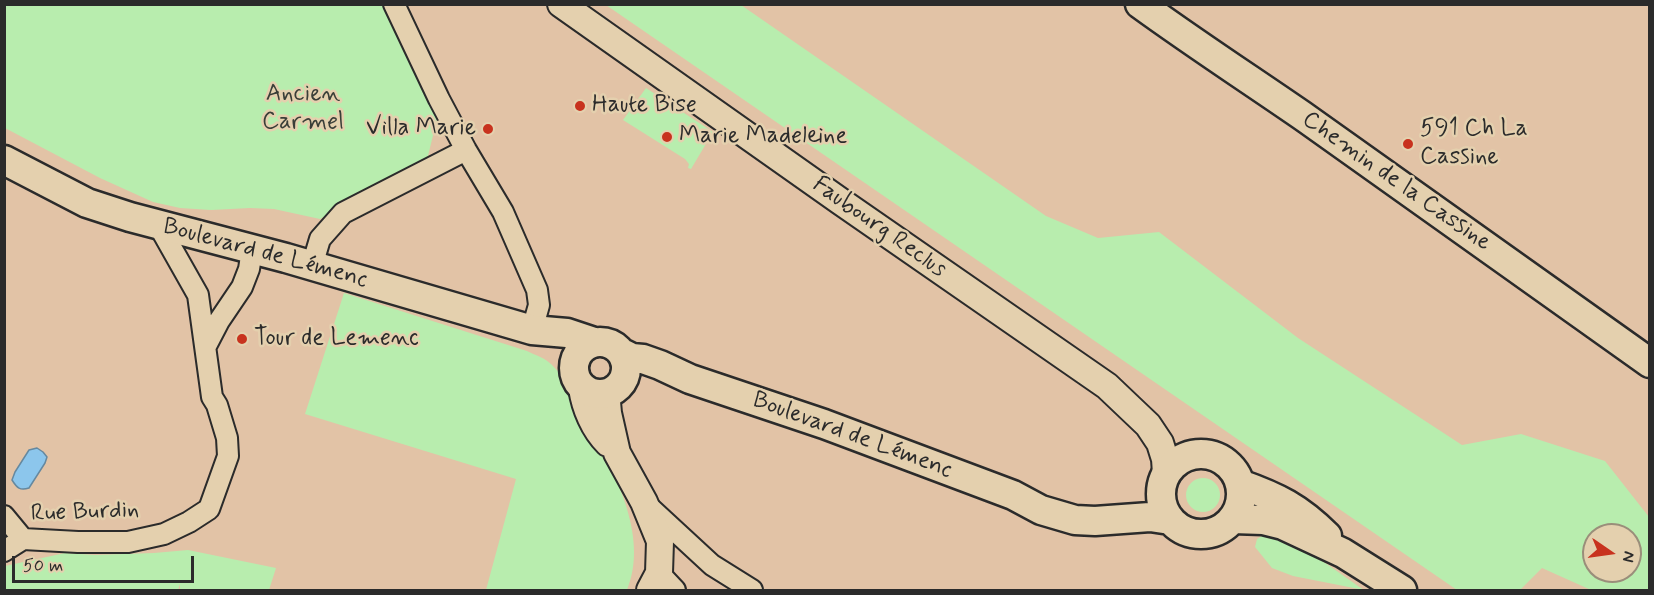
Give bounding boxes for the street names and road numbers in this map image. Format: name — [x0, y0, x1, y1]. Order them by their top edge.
street label: Chemin de la Cassine — [1296, 106, 1496, 258]
street label: Faubourg Reclus — [806, 171, 952, 285]
street label: Boulevard de Lémenc — [160, 213, 370, 295]
street label: Boulevard de Lémenc — [748, 386, 956, 486]
street label: Rue Burdin — [30, 497, 140, 529]

